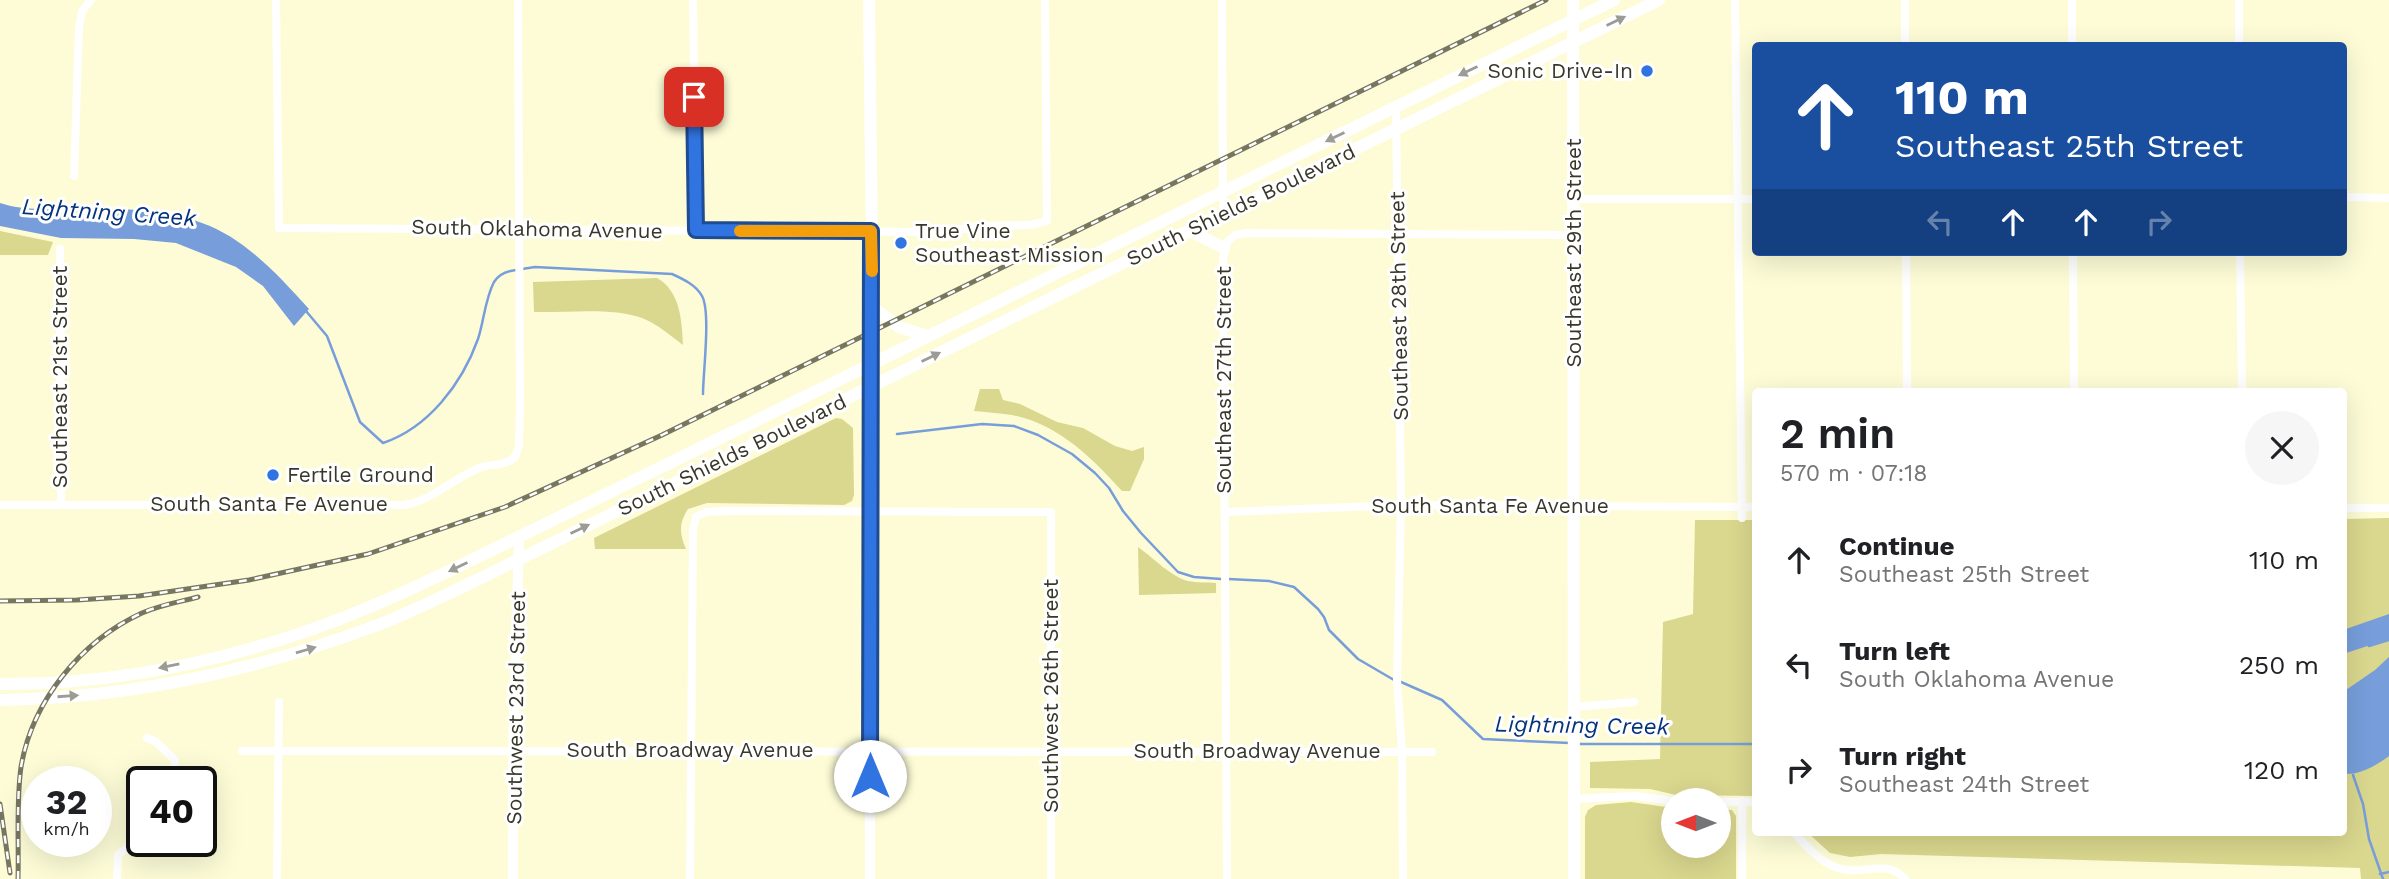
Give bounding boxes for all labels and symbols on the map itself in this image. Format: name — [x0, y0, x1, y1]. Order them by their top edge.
one-way arrow — [1606, 15, 1626, 26]
place label: Sonic Drive-In — [1487, 58, 1633, 83]
marker: Sonic Drive-In — [1639, 63, 1655, 79]
one-way arrow — [1458, 65, 1478, 76]
pin — [664, 67, 724, 127]
one-way arrow — [1325, 131, 1345, 142]
street label: South Shields Boulevard — [1122, 138, 1359, 271]
street label: Southeast 29th Street — [1561, 138, 1586, 368]
street label: Southeast 28th Street — [1384, 191, 1413, 421]
water label: Lightning Creek — [21, 193, 198, 232]
street label: South Oklahoma Avenue — [411, 214, 663, 243]
place label: True Vine Southeast Mission — [915, 218, 1104, 267]
marker: True Vine Southeast Mission — [893, 235, 909, 251]
street label: Southeast 21st Street — [47, 266, 72, 488]
street label: Southeast 27th Street — [1211, 266, 1236, 494]
one-way arrow — [921, 352, 941, 363]
street label: South Shields Boulevard — [613, 388, 850, 521]
place label: Fertile Ground — [287, 462, 434, 487]
marker: Fertile Ground — [265, 467, 281, 483]
street label: South Santa Fe Avenue — [150, 491, 388, 516]
street label: South Santa Fe Avenue — [1371, 493, 1609, 518]
one-way arrow — [570, 524, 590, 535]
one-way arrow — [448, 561, 468, 572]
street label: Southwest 26th Street — [1038, 579, 1063, 813]
street label: Southwest 23rd Street — [501, 591, 530, 825]
one-way arrow — [295, 644, 317, 655]
one-way arrow — [158, 661, 180, 672]
one-way arrow — [57, 690, 79, 701]
water label: Lightning Creek — [1494, 710, 1671, 741]
street label: South Broadway Avenue — [566, 737, 814, 762]
street label: South Broadway Avenue — [1133, 738, 1381, 763]
position arrow — [833, 739, 907, 813]
speed limit sign: 40 — [126, 766, 217, 857]
north arrow — [1661, 788, 1731, 858]

